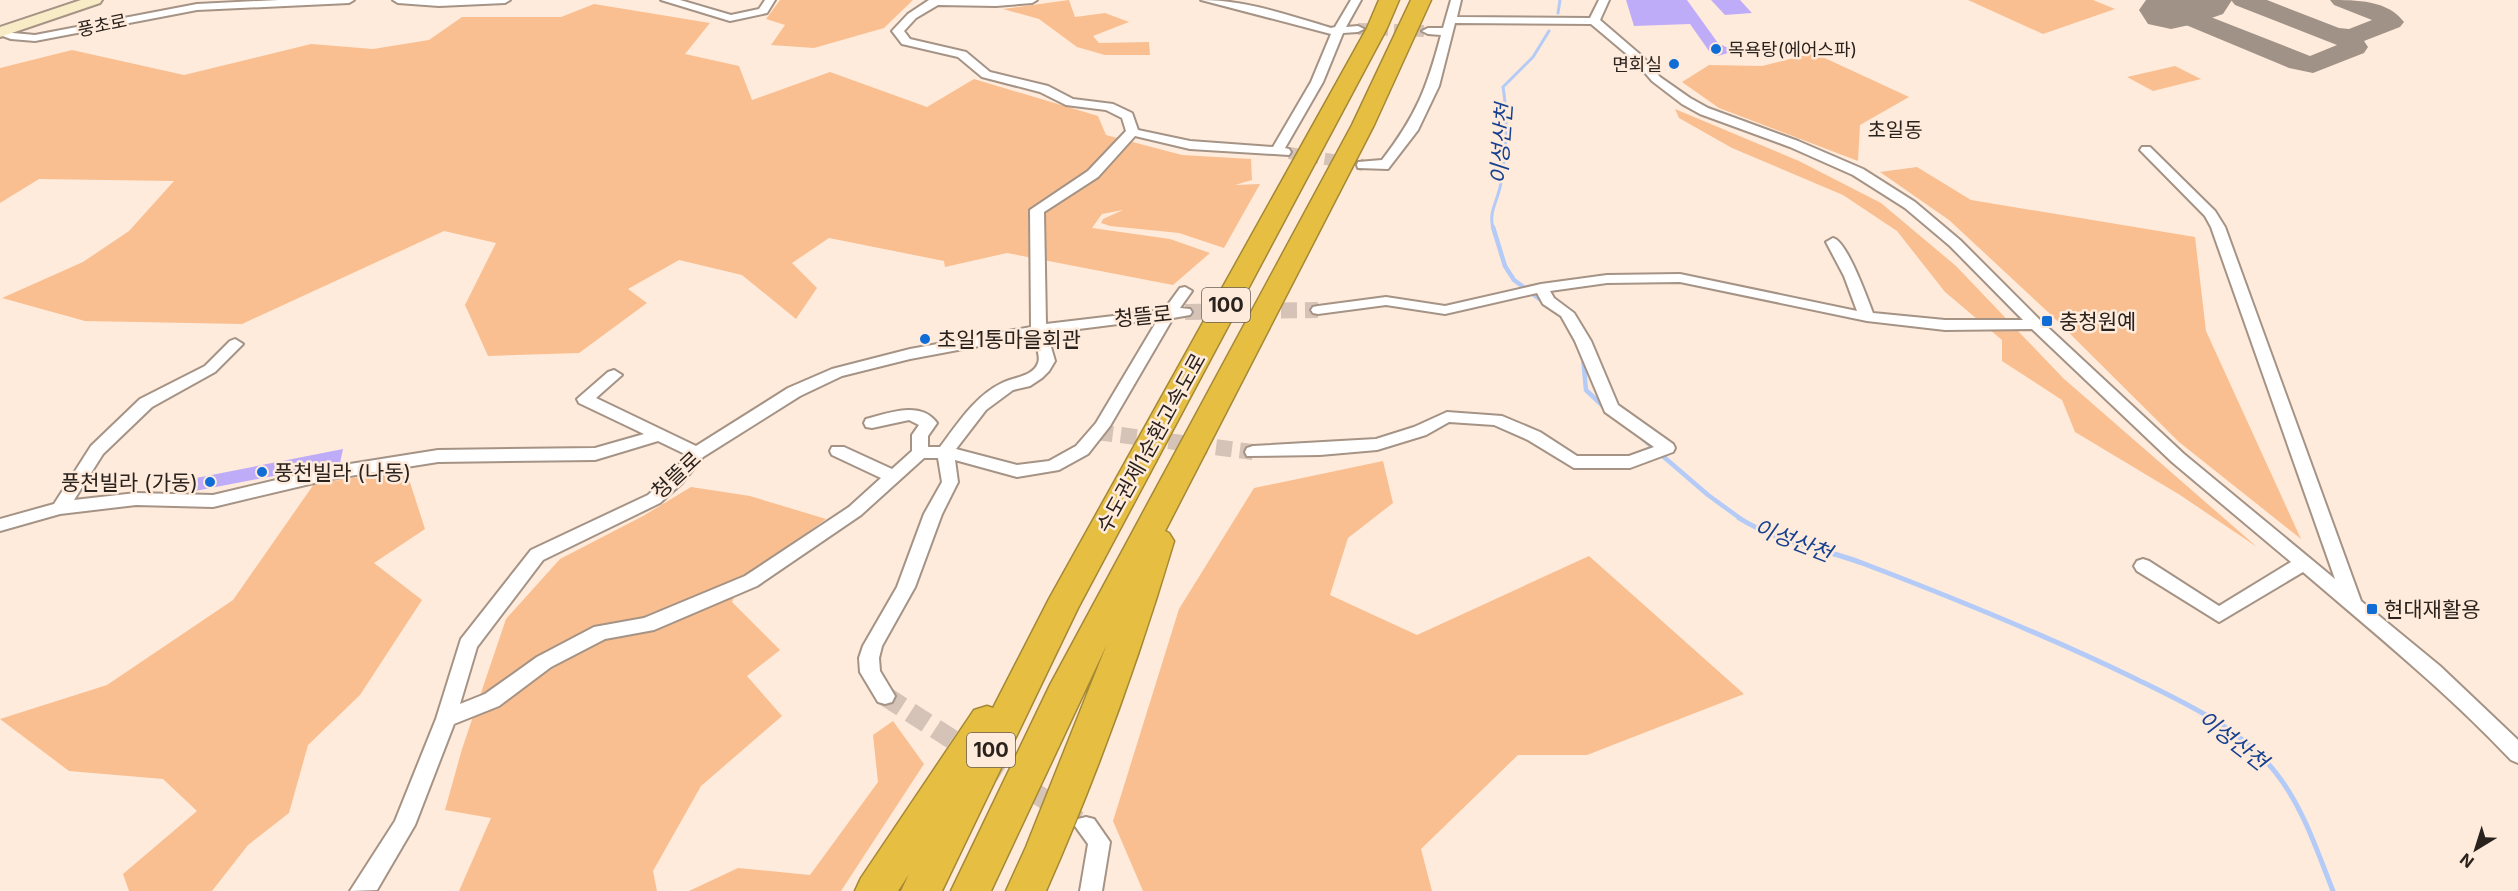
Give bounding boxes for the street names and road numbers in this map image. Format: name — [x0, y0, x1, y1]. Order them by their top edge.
street label: 풍초로 — [76, 10, 128, 40]
road number: 100 — [1202, 288, 1250, 322]
street label: 청뜰로 — [1113, 301, 1173, 331]
street label: 수도권제1순환고속도로 — [1091, 349, 1211, 537]
street label: 청뜰로 — [646, 446, 706, 504]
road number: 100 — [967, 733, 1015, 767]

